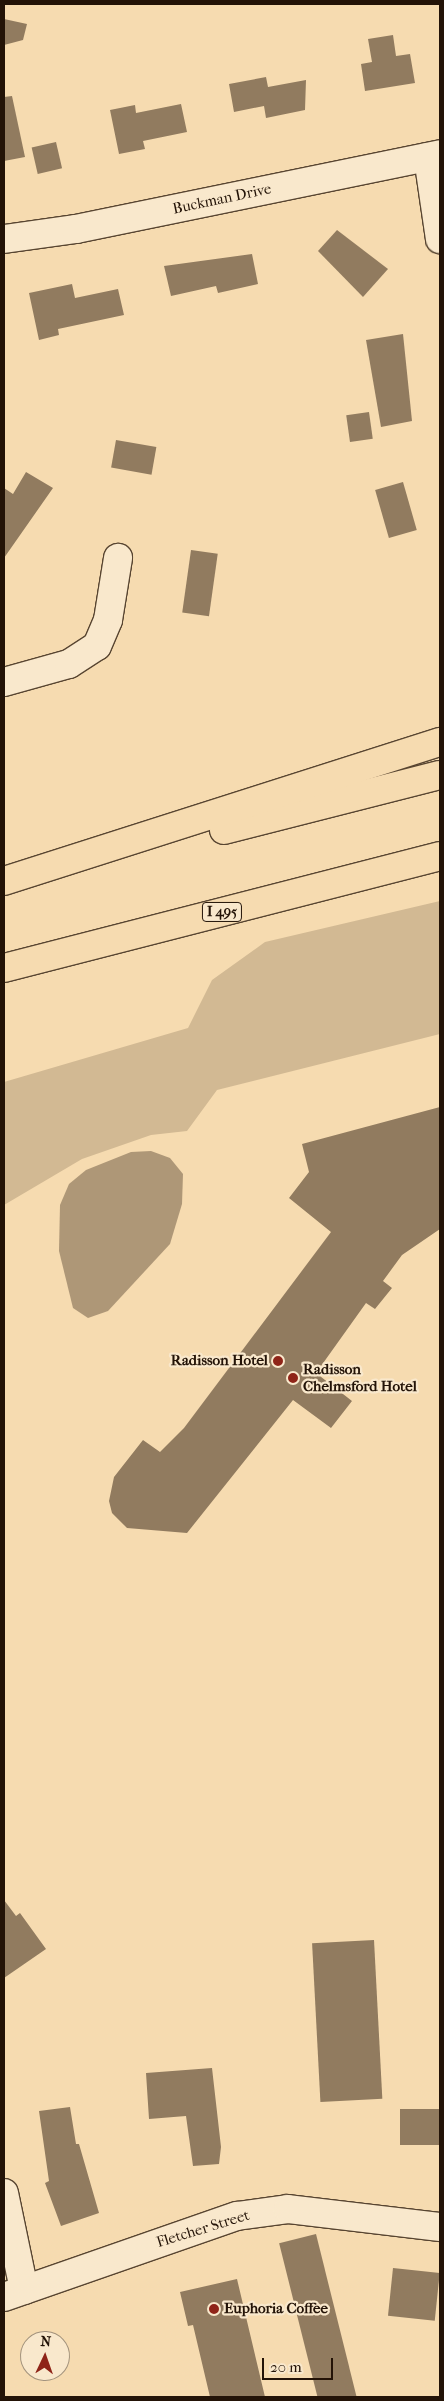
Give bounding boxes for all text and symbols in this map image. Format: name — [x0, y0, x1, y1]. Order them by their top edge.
street label: Buckman Drive — [171, 180, 273, 218]
road number: I 495 — [201, 900, 243, 924]
place label: Radisson Hotel — [171, 1352, 268, 1370]
marker: Radisson Hotel — [272, 1355, 284, 1367]
place label: Radisson Chelmsford Hotel — [303, 1360, 417, 1395]
marker: Radisson Chelmsford Hotel — [287, 1372, 299, 1384]
street label: Fletcher Street — [154, 2206, 252, 2252]
place label: Euphoria Coffee — [224, 2300, 328, 2318]
marker: Euphoria Coffee — [208, 2303, 220, 2315]
north arrow — [20, 2331, 70, 2381]
text: N — [40, 2333, 52, 2350]
scale bar — [264, 2348, 335, 2380]
text: 20 m — [270, 2358, 302, 2376]

